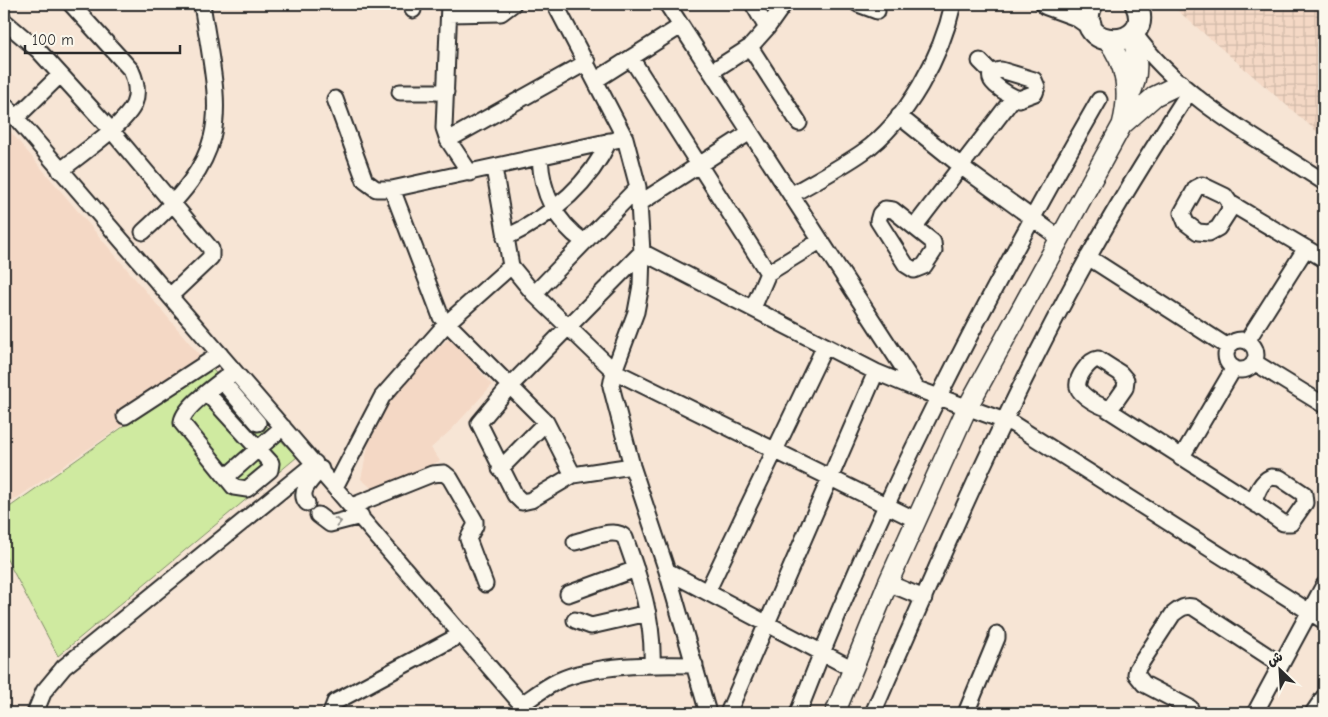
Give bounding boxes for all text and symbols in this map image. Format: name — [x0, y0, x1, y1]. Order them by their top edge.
scale bar — [25, 22, 180, 54]
text: 100 m — [32, 31, 74, 49]
one-way arrow — [334, 517, 343, 528]
north arrow — [1256, 644, 1306, 694]
text: ش — [1264, 648, 1285, 670]

